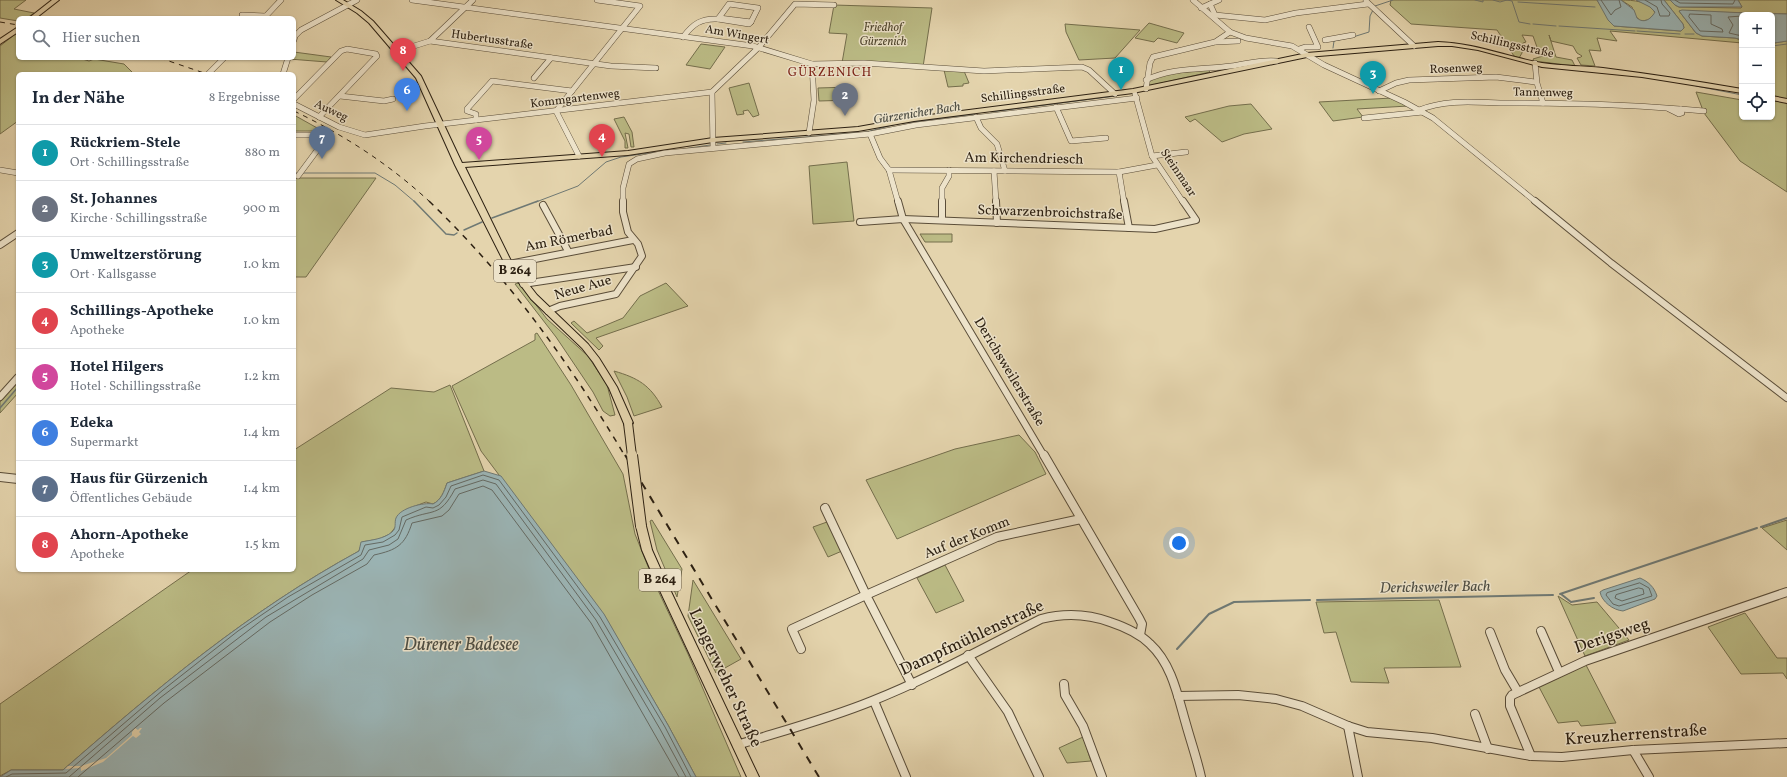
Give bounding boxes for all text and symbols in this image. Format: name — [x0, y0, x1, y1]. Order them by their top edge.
map controls — [1739, 12, 1775, 120]
button: + — [1739, 12, 1775, 48]
search box — [16, 16, 296, 60]
park label: Friedhof Gürzenich — [859, 20, 907, 50]
street label: Am Wingert — [704, 22, 770, 48]
street label: Hubertusstraße — [450, 26, 534, 54]
icon: search — [30, 27, 52, 49]
text: Hier suchen — [62, 28, 140, 49]
street label: Schillingsstraße — [1469, 28, 1555, 62]
pin: 8 — [390, 38, 416, 71]
button: − — [1739, 48, 1775, 84]
pin: 1 — [1108, 57, 1134, 90]
street label: Rosenweg — [1429, 60, 1483, 78]
pin: 3 — [1360, 61, 1386, 94]
district label: GÜRZENICH — [788, 64, 872, 82]
pin: 6 — [394, 78, 420, 111]
street label: Schillingsstraße — [980, 81, 1066, 107]
pin: 2 — [832, 83, 858, 116]
street label: Tannenweg — [1513, 84, 1573, 102]
button: locate — [1739, 84, 1775, 120]
street label: Kommgartenweg — [529, 86, 621, 112]
text: In der Nähe — [32, 87, 125, 110]
text: 8 Ergebnisse — [209, 89, 280, 107]
street label: Auweg — [311, 96, 351, 126]
water label: Gürzenicher Bach — [872, 98, 962, 130]
pin: 4 — [589, 124, 615, 157]
pin: 7 — [309, 126, 335, 159]
pin: 5 — [466, 127, 492, 160]
text: Rückriem-Stele — [70, 133, 180, 154]
text: 1 — [42, 144, 48, 162]
text: 880 m — [245, 144, 280, 162]
street label: Steinmaar — [1156, 146, 1200, 200]
street label: Am Kirchendriesch — [964, 148, 1084, 170]
text: Ort · Schillingsstraße — [70, 154, 189, 172]
text: St. Johannes — [70, 189, 157, 210]
text: 2 — [42, 200, 48, 218]
text: 900 m — [243, 200, 280, 218]
street label: Schwarzenbroichstraße — [977, 201, 1123, 225]
text: Kirche · Schillingsstraße — [70, 210, 207, 228]
street label: Am Römerbad — [523, 221, 615, 257]
text: Umweltzerstörung — [70, 245, 202, 266]
text: 3 — [42, 256, 48, 274]
text: 1.0 km — [243, 256, 280, 274]
road number: B 264 — [494, 260, 536, 282]
text: Ort · Kallsgasse — [70, 266, 156, 284]
street label: Neue Aue — [552, 271, 614, 305]
text: Schillings-Apotheke — [70, 301, 214, 322]
text: 4 — [41, 312, 49, 330]
text: 1.0 km — [243, 312, 280, 330]
street label: Derichsweilerstraße — [969, 314, 1049, 430]
text: Apotheke — [70, 322, 125, 340]
text: Hotel Hilgers — [70, 357, 164, 378]
text: 5 — [42, 368, 48, 386]
text: 1.2 km — [244, 368, 280, 386]
text: Hotel · Schillingsstraße — [70, 378, 201, 396]
text: Edeka — [70, 413, 113, 434]
text: 6 — [41, 424, 49, 442]
text: 1.4 km — [243, 424, 280, 442]
text: Supermarkt — [70, 434, 139, 452]
text: Haus für Gürzenich — [70, 469, 208, 490]
text: 7 — [42, 480, 48, 498]
text: 1.4 km — [243, 480, 280, 498]
text: Öffentliches Gebäude — [70, 490, 192, 508]
street label: Auf der Komm — [921, 512, 1013, 564]
text: Ahorn-Apotheke — [70, 525, 188, 546]
your location — [1169, 533, 1189, 553]
text: 8 — [41, 536, 49, 554]
text: 1.5 km — [245, 536, 280, 554]
text: Apotheke — [70, 546, 125, 564]
road number: B 264 — [639, 569, 681, 591]
water label: Derichsweiler Bach — [1380, 577, 1490, 599]
street label: Dampfmühlenstraße — [896, 594, 1048, 682]
street label: Langerweher Straße — [683, 605, 767, 751]
street label: Derigsweg — [1571, 612, 1653, 660]
water label: Dürener Badesee — [403, 633, 519, 658]
street label: Kreuzherrenstraße — [1564, 719, 1708, 751]

